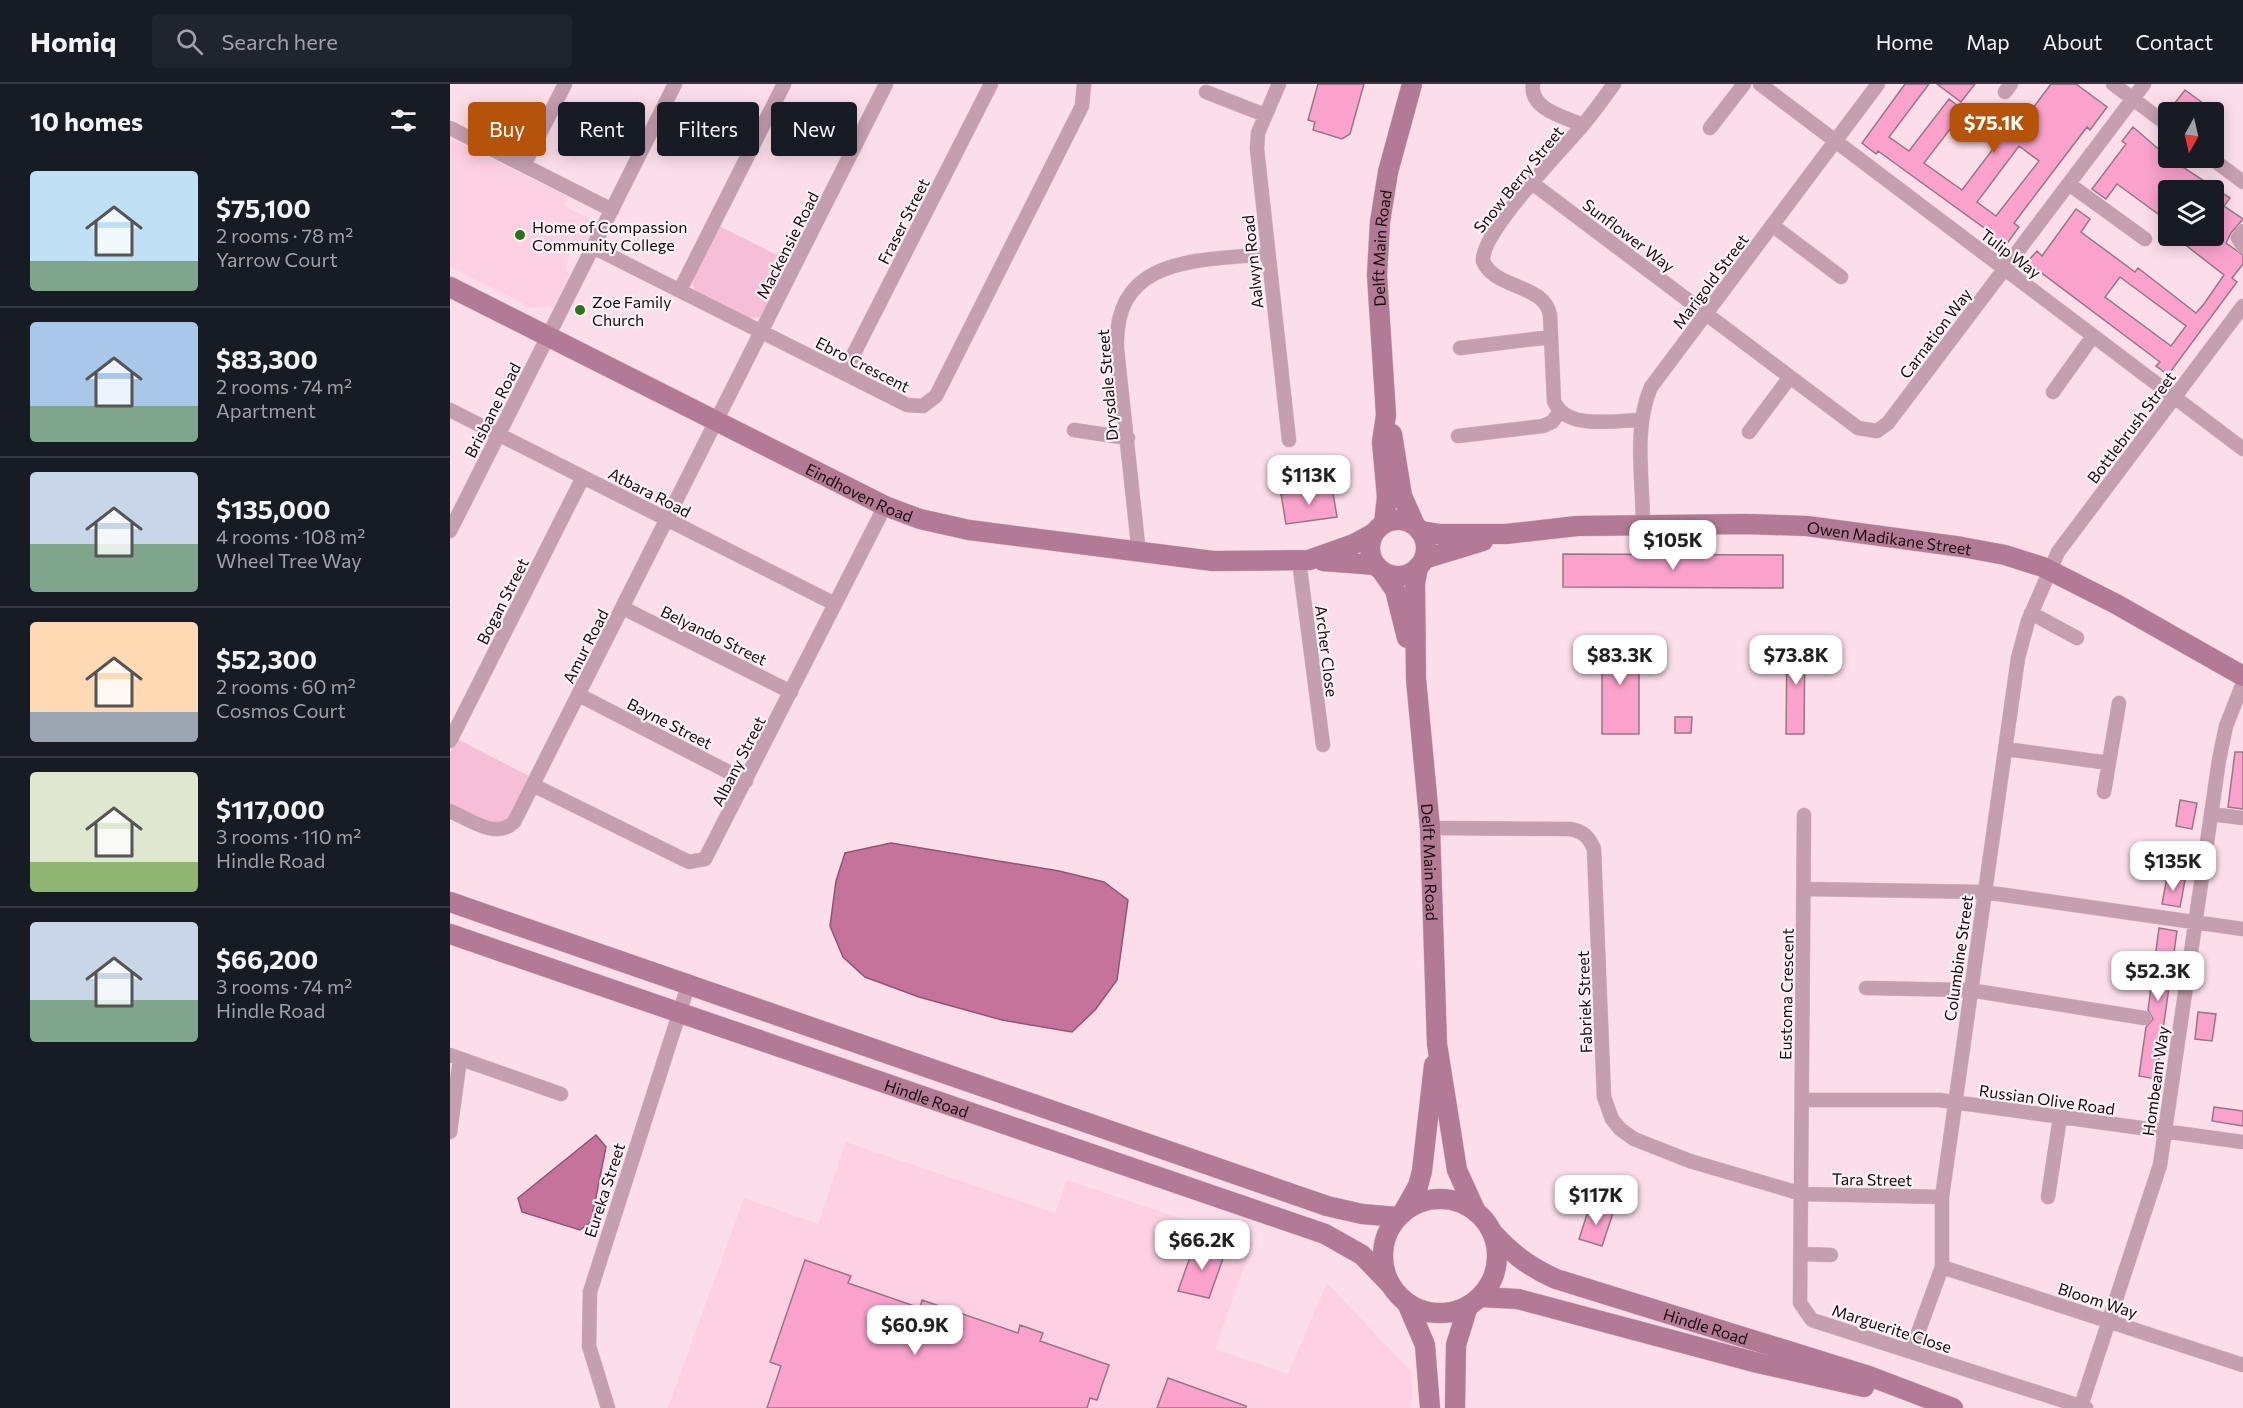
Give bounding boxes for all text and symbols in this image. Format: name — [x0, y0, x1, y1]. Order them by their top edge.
search box — [152, 14, 572, 68]
text: Homiq — [30, 24, 116, 58]
icon: search — [173, 25, 206, 58]
text: Search here — [221, 28, 338, 55]
text: Home — [1876, 29, 1933, 54]
text: Map — [1966, 29, 2010, 54]
text: About — [2043, 29, 2102, 54]
text: Contact — [2135, 29, 2213, 54]
chip: Buy — [468, 102, 546, 156]
chip: Rent — [558, 102, 645, 156]
chip: Filters — [657, 102, 759, 156]
chip: New — [771, 102, 857, 156]
north arrow — [2158, 102, 2224, 168]
map controls — [2158, 102, 2224, 246]
pin: $75.1K — [1945, 103, 2043, 154]
icon: filters — [387, 104, 420, 137]
text: 10 homes — [30, 105, 143, 136]
text: $75.1K — [1964, 110, 2024, 134]
street label: Snow Berry Street — [1469, 121, 1567, 236]
street label: Fraser Street — [873, 174, 933, 267]
button: layers — [2158, 180, 2224, 246]
street label: Mackensie Road — [752, 188, 822, 302]
street label: Delft Main Road — [1367, 188, 1395, 307]
text: $75,100 — [216, 192, 311, 223]
street label: Sunflower Way — [1580, 194, 1678, 276]
icon: home — [78, 195, 150, 267]
street label: Aalwyn Road — [1238, 214, 1266, 310]
place label: Home of Compassion Community College — [532, 217, 688, 254]
text: 2 rooms · 78 m² — [216, 223, 353, 247]
street label: Tulip Way — [1977, 224, 2045, 282]
marker: Home of Compassion Community College — [513, 228, 527, 242]
street label: Marigold Street — [1668, 230, 1752, 332]
text: Yarrow Court — [216, 247, 338, 271]
street label: Carnation Way — [1895, 284, 1975, 382]
place label: Zoe Family Church — [592, 292, 671, 329]
marker: Zoe Family Church — [573, 303, 587, 317]
street label: Drysdale Street — [1093, 328, 1121, 442]
street label: Ebro Crescent — [813, 332, 913, 396]
text: $83,300 — [216, 343, 318, 374]
icon: home — [78, 346, 150, 418]
street label: Brisbane Road — [460, 359, 524, 461]
street label: Bottlebrush Street — [2083, 367, 2179, 487]
text: 2 rooms · 74 m² — [216, 374, 352, 398]
text: Apartment — [216, 398, 316, 422]
pin: $113K — [1267, 455, 1351, 506]
street label: Eindhoven Road — [803, 458, 916, 525]
text: $113K — [1281, 462, 1337, 486]
street label: Atbara Road — [606, 463, 694, 521]
text: $135,000 — [216, 493, 331, 524]
icon: home — [78, 496, 150, 568]
street label: Owen Madikane Street — [1806, 517, 1974, 558]
pin: $105K — [1631, 520, 1715, 571]
text: 4 rooms · 108 m² — [216, 524, 365, 548]
text: $105K — [1643, 527, 1703, 551]
text: Wheel Tree Way — [216, 548, 362, 572]
street label: Bogan Street — [472, 554, 532, 647]
street label: Belyando Street — [658, 601, 770, 669]
street label: Archer Close — [1312, 604, 1342, 698]
street label: Amur Road — [558, 606, 612, 686]
pin: $83.3K — [1571, 635, 1669, 686]
pin: $73.8K — [1747, 635, 1845, 686]
text: $83.3K — [1587, 642, 1653, 666]
text: $73.8K — [1763, 642, 1829, 666]
text: $52,300 — [216, 643, 317, 674]
icon: home — [78, 646, 150, 718]
text: 2 rooms · 60 m² — [216, 674, 356, 698]
street label: Bayne Street — [624, 693, 716, 753]
text: Cosmos Court — [216, 698, 346, 722]
street label: Albany Street — [707, 712, 769, 809]
text: $117,000 — [216, 793, 325, 824]
icon: home — [78, 796, 150, 868]
street label: Delft Main Road — [1418, 802, 1443, 921]
text: 3 rooms · 110 m² — [216, 824, 361, 848]
pin: $135K — [2131, 841, 2215, 892]
text: Hindle Road — [216, 848, 325, 872]
text: $135K — [2144, 848, 2202, 872]
street label: Columbine Street — [1940, 893, 1976, 1022]
street label: Eustoma Crescent — [1775, 927, 1797, 1060]
text: $66,200 — [216, 943, 318, 974]
icon: home — [78, 946, 150, 1018]
street label: Fabriek Street — [1573, 950, 1595, 1054]
pin: $52.3K — [2109, 951, 2207, 1002]
text: $52.3K — [2125, 958, 2191, 982]
text: 3 rooms · 74 m² — [216, 974, 352, 998]
text: Hindle Road — [216, 998, 325, 1022]
street label: Hombeam Way — [2138, 1025, 2172, 1137]
street label: Hindle Road — [882, 1074, 971, 1121]
street label: Russian Olive Road — [1978, 1080, 2116, 1118]
street label: Eureka Street — [580, 1140, 628, 1240]
street label: Tara Street — [1832, 1169, 1913, 1189]
pin: $117K — [1554, 1175, 1638, 1226]
text: $117K — [1569, 1182, 1623, 1206]
pin: $66.2K — [1153, 1220, 1251, 1271]
text: $66.2K — [1169, 1227, 1235, 1251]
street label: Bloom Way — [2056, 1278, 2140, 1322]
street label: Marguerite Close — [1830, 1300, 1954, 1356]
street label: Hindle Road — [1661, 1303, 1751, 1347]
pin: $60.9K — [866, 1305, 964, 1356]
text: $60.9K — [881, 1312, 949, 1336]

